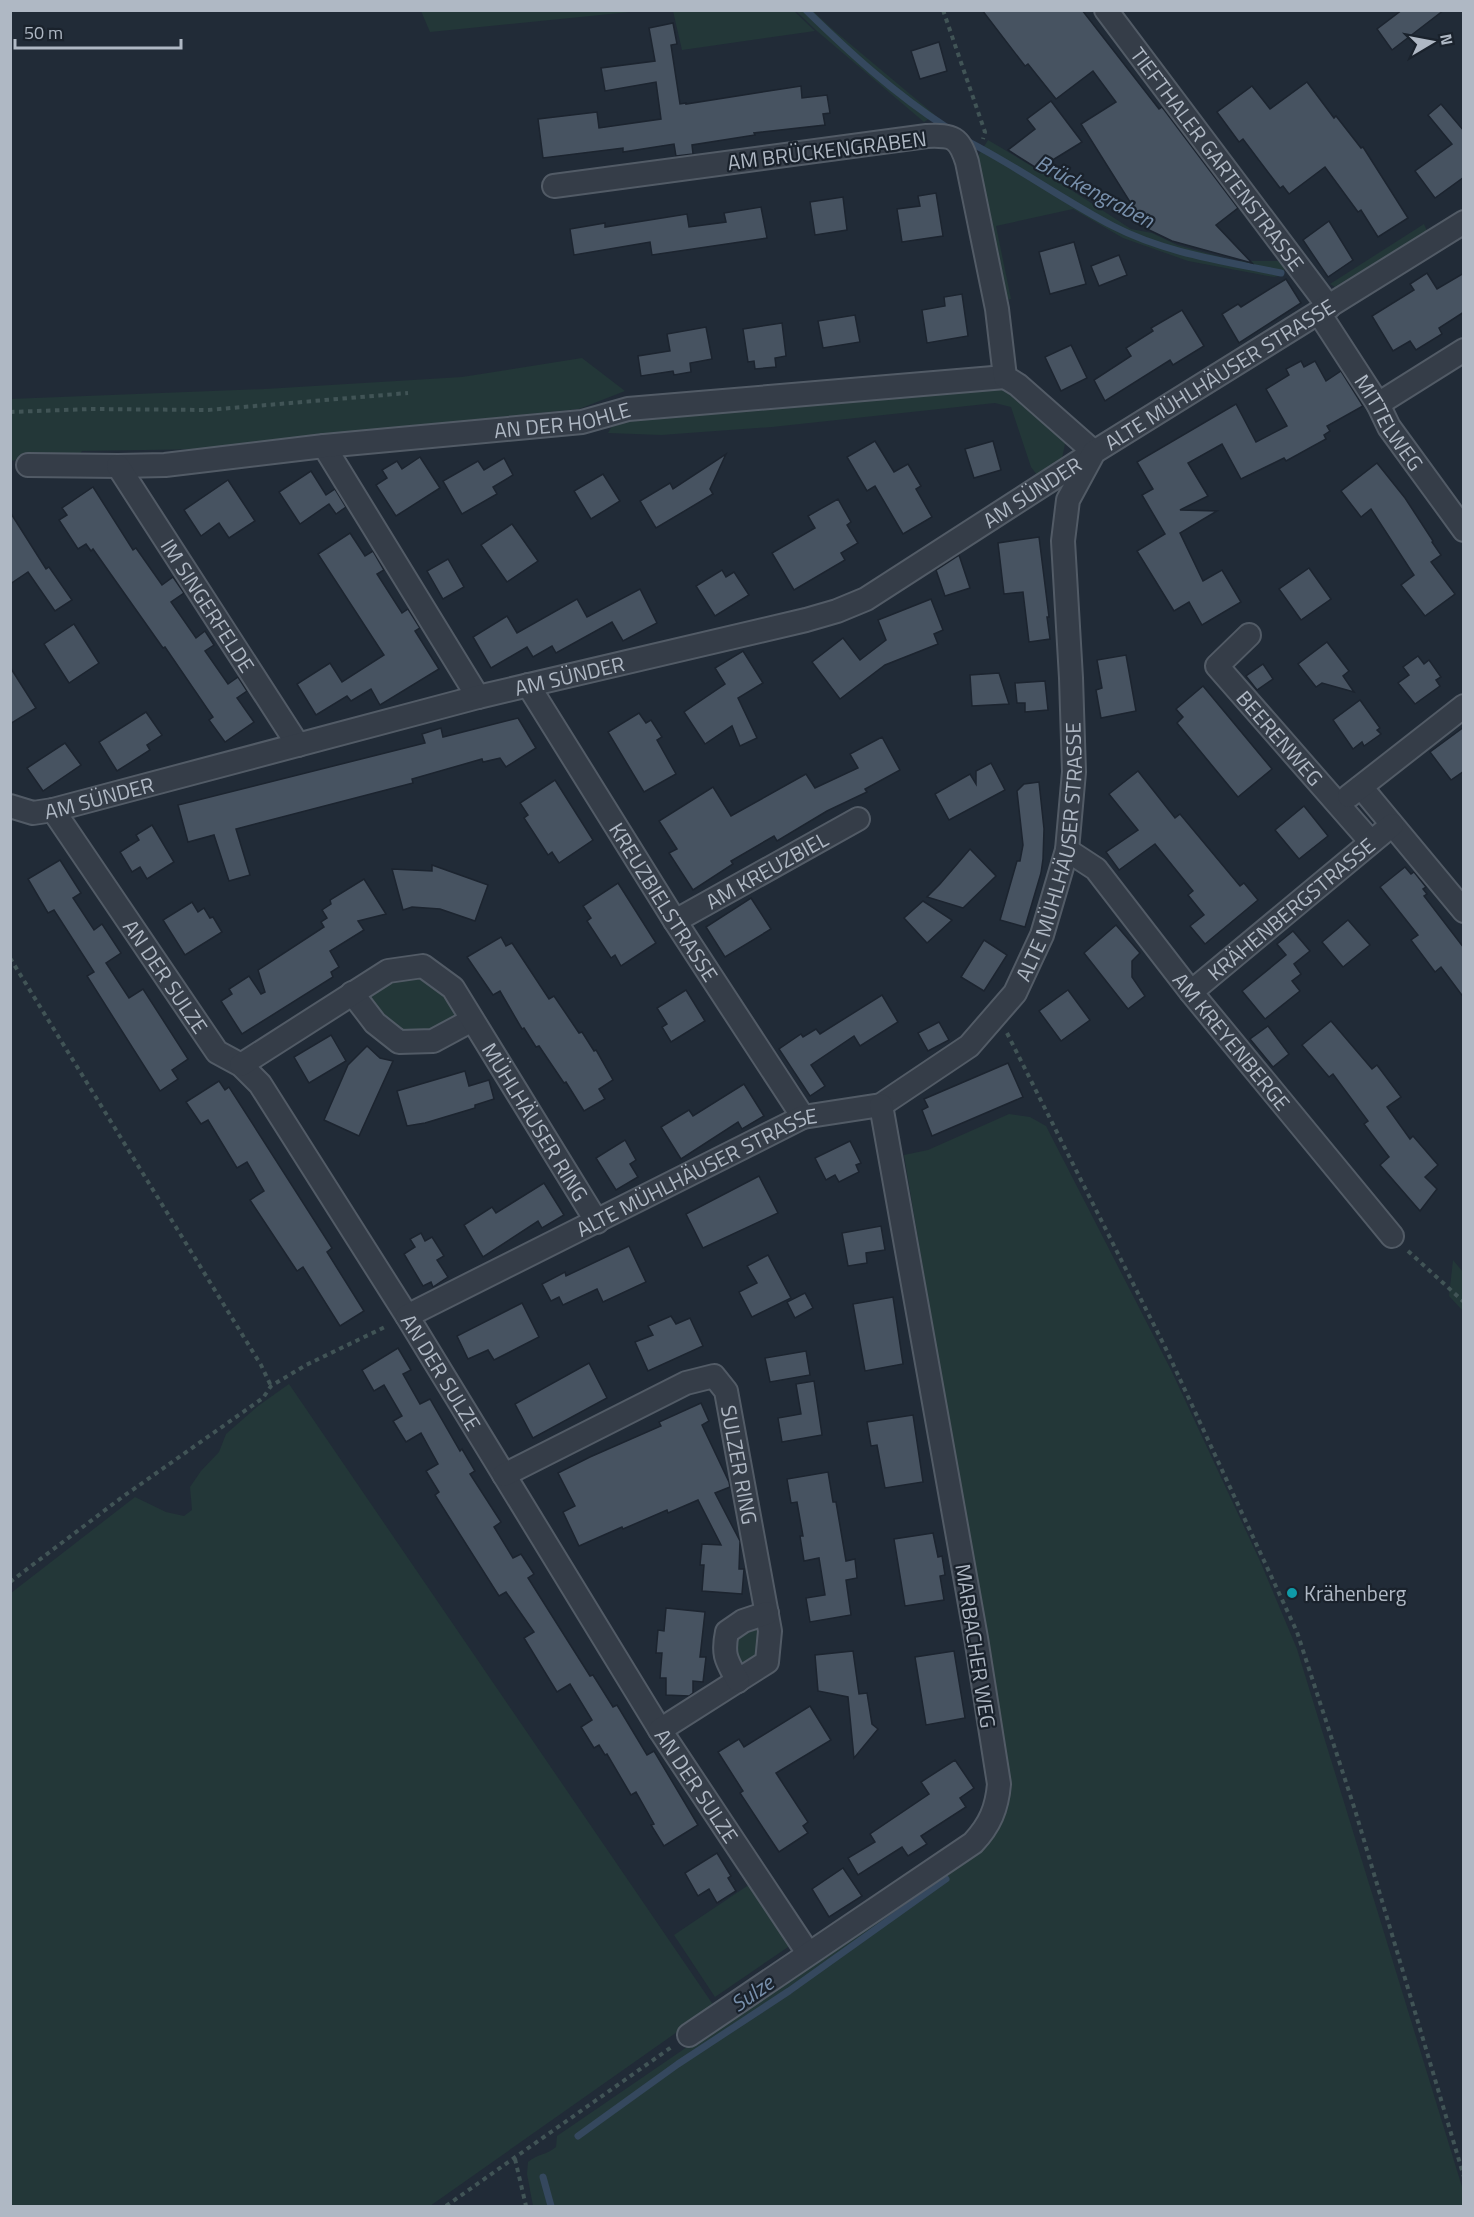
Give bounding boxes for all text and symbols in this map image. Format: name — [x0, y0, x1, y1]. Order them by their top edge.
scale bar — [15, 12, 182, 50]
north arrow — [1402, 12, 1462, 72]
text: 50 m — [24, 19, 63, 46]
text: N — [1434, 32, 1460, 47]
street label: TIEFTHALER GARTENSTRASSE — [1123, 40, 1312, 278]
street label: AM BRÜCKENGRABEN — [726, 122, 928, 178]
water label: Brückengraben — [1030, 145, 1161, 237]
street label: ALTE MÜHLHÄUSER STRASSE — [1098, 290, 1341, 458]
street label: MITTELWEG — [1347, 368, 1432, 477]
street label: AN DER HOHLE — [493, 393, 634, 446]
street label: AM SÜNDER — [976, 448, 1088, 536]
street label: IM SINGERFELDE — [153, 532, 263, 679]
street label: AM SÜNDER — [511, 647, 628, 704]
street label: BEERENWEG — [1229, 683, 1331, 793]
street label: ALTE MÜHLHÄUSER STRASSE — [1007, 722, 1090, 986]
street label: AM SÜNDER — [42, 768, 157, 827]
street label: KREUZBIELSTRASSE — [601, 816, 726, 988]
street label: AM KREUZBIEL — [700, 823, 834, 917]
street label: KRÄHENBERGSTRASSE — [1200, 830, 1382, 988]
street label: AN DER SULZE — [115, 913, 216, 1040]
street label: AM KREYENBERGE — [1165, 965, 1298, 1117]
street label: MÜHLHÄUSER RING — [474, 1036, 596, 1207]
street label: ALTE MÜHLHÄUSER STRASSE — [570, 1099, 819, 1245]
street label: AN DER SULZE — [393, 1308, 489, 1437]
street label: SULZER RING — [713, 1403, 766, 1527]
street label: MARBACHER WEG — [947, 1562, 1005, 1730]
place label: Krähenberg — [1304, 1577, 1407, 1609]
marker: Krähenberg — [1285, 1586, 1299, 1600]
street label: AN DER SULZE — [647, 1722, 747, 1849]
water label: Sulze — [723, 1965, 782, 2020]

